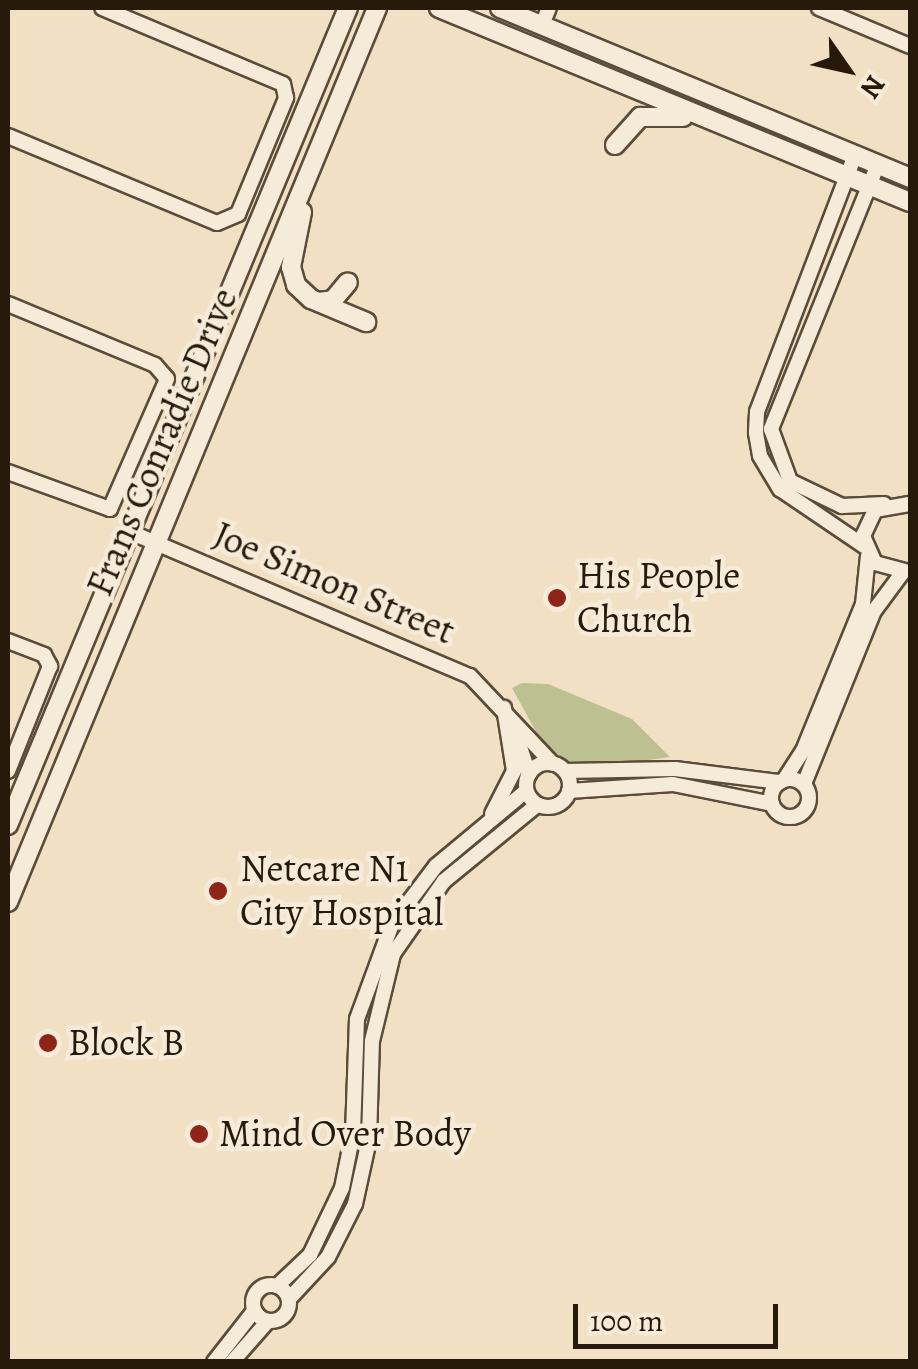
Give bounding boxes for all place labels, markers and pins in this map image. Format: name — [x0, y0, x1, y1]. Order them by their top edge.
place label: His People Church — [577, 553, 740, 642]
marker: His People Church — [546, 587, 568, 609]
place label: Netcare N1 City Hospital — [240, 846, 443, 936]
marker: Netcare N1 City Hospital — [205, 878, 231, 904]
place label: Block B — [68, 1020, 184, 1066]
marker: Block B — [37, 1032, 59, 1054]
place label: Mind Over Body — [219, 1111, 471, 1157]
marker: Mind Over Body — [188, 1123, 210, 1145]

